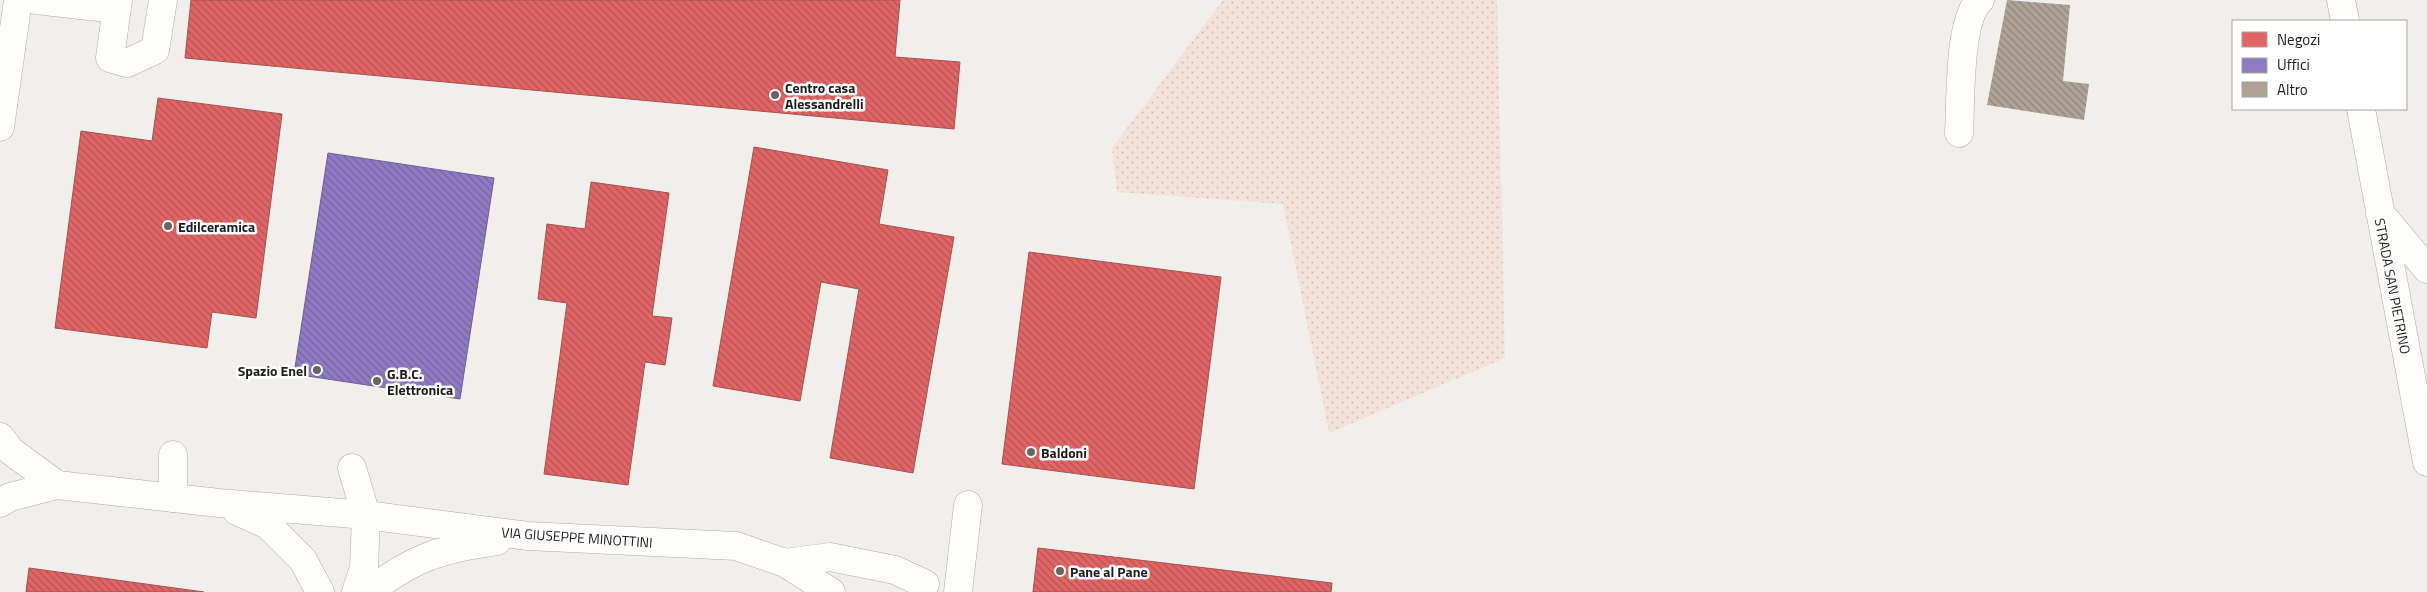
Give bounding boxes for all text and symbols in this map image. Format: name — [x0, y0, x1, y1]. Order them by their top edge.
legend — [2232, 20, 2407, 110]
text: Negozi — [2277, 28, 2320, 51]
text: Uffici — [2277, 53, 2310, 76]
place label: Centro casa Alessandrelli — [785, 77, 864, 114]
text: Altro — [2277, 78, 2308, 101]
marker: Centro casa Alessandrelli — [769, 89, 781, 101]
place label: Edilceramica — [178, 216, 255, 237]
street label: STRADA SAN PIETRINO — [2370, 216, 2416, 356]
marker: Edilceramica — [162, 220, 174, 232]
place label: Spazio Enel — [238, 360, 307, 381]
place label: G.B.C. Elettronica — [387, 363, 453, 400]
marker: Spazio Enel — [311, 364, 323, 376]
marker: G.B.C. Elettronica — [371, 375, 383, 387]
place label: Baldoni — [1041, 442, 1087, 463]
marker: Baldoni — [1025, 446, 1037, 458]
street label: VIA GIUSEPPE MINOTTINI — [501, 521, 653, 553]
place label: Pane al Pane — [1070, 561, 1148, 582]
marker: Pane al Pane — [1054, 565, 1066, 577]

